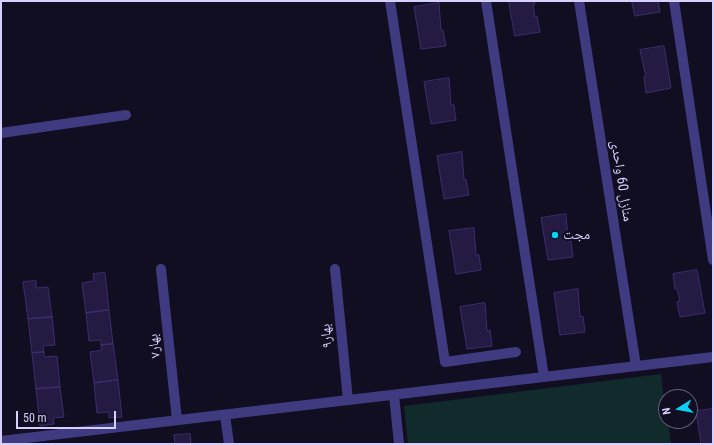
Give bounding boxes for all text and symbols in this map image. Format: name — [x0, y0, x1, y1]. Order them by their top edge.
street label: منازل 60 واحدی — [606, 139, 636, 223]
place label: مجت — [563, 227, 590, 243]
marker: مجت — [550, 230, 560, 240]
street label: بهار۹ — [318, 323, 336, 349]
street label: بهار۷ — [145, 333, 165, 359]
north arrow — [658, 389, 698, 429]
scale bar — [18, 403, 118, 429]
text: N — [660, 407, 674, 416]
text: 50 m — [23, 411, 47, 425]

